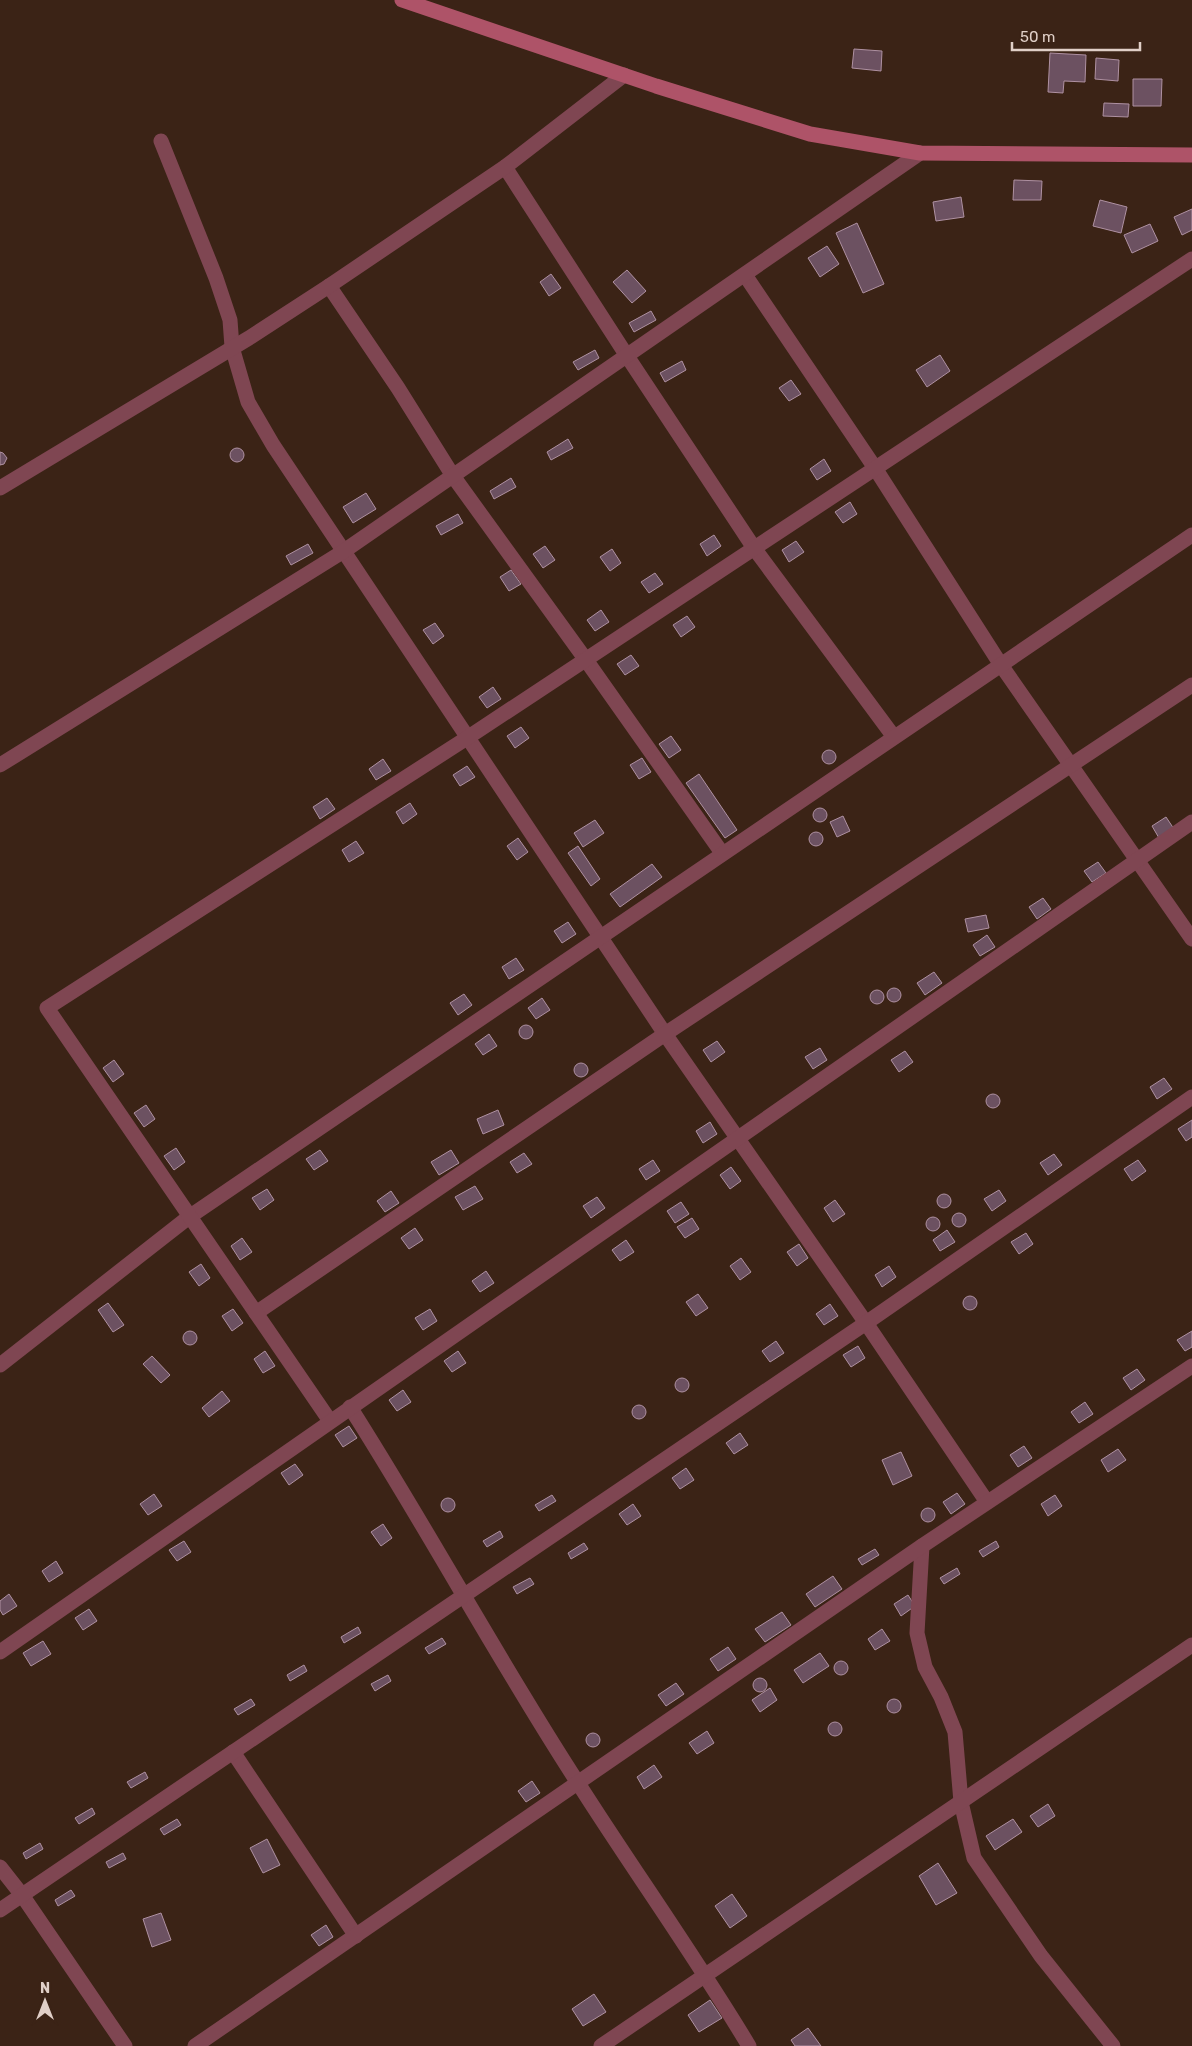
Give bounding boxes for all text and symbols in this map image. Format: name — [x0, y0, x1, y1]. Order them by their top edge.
scale bar — [1012, 20, 1140, 52]
text: 50 m — [1020, 28, 1055, 46]
north arrow — [20, 1976, 70, 2026]
text: N — [40, 1980, 50, 1997]

